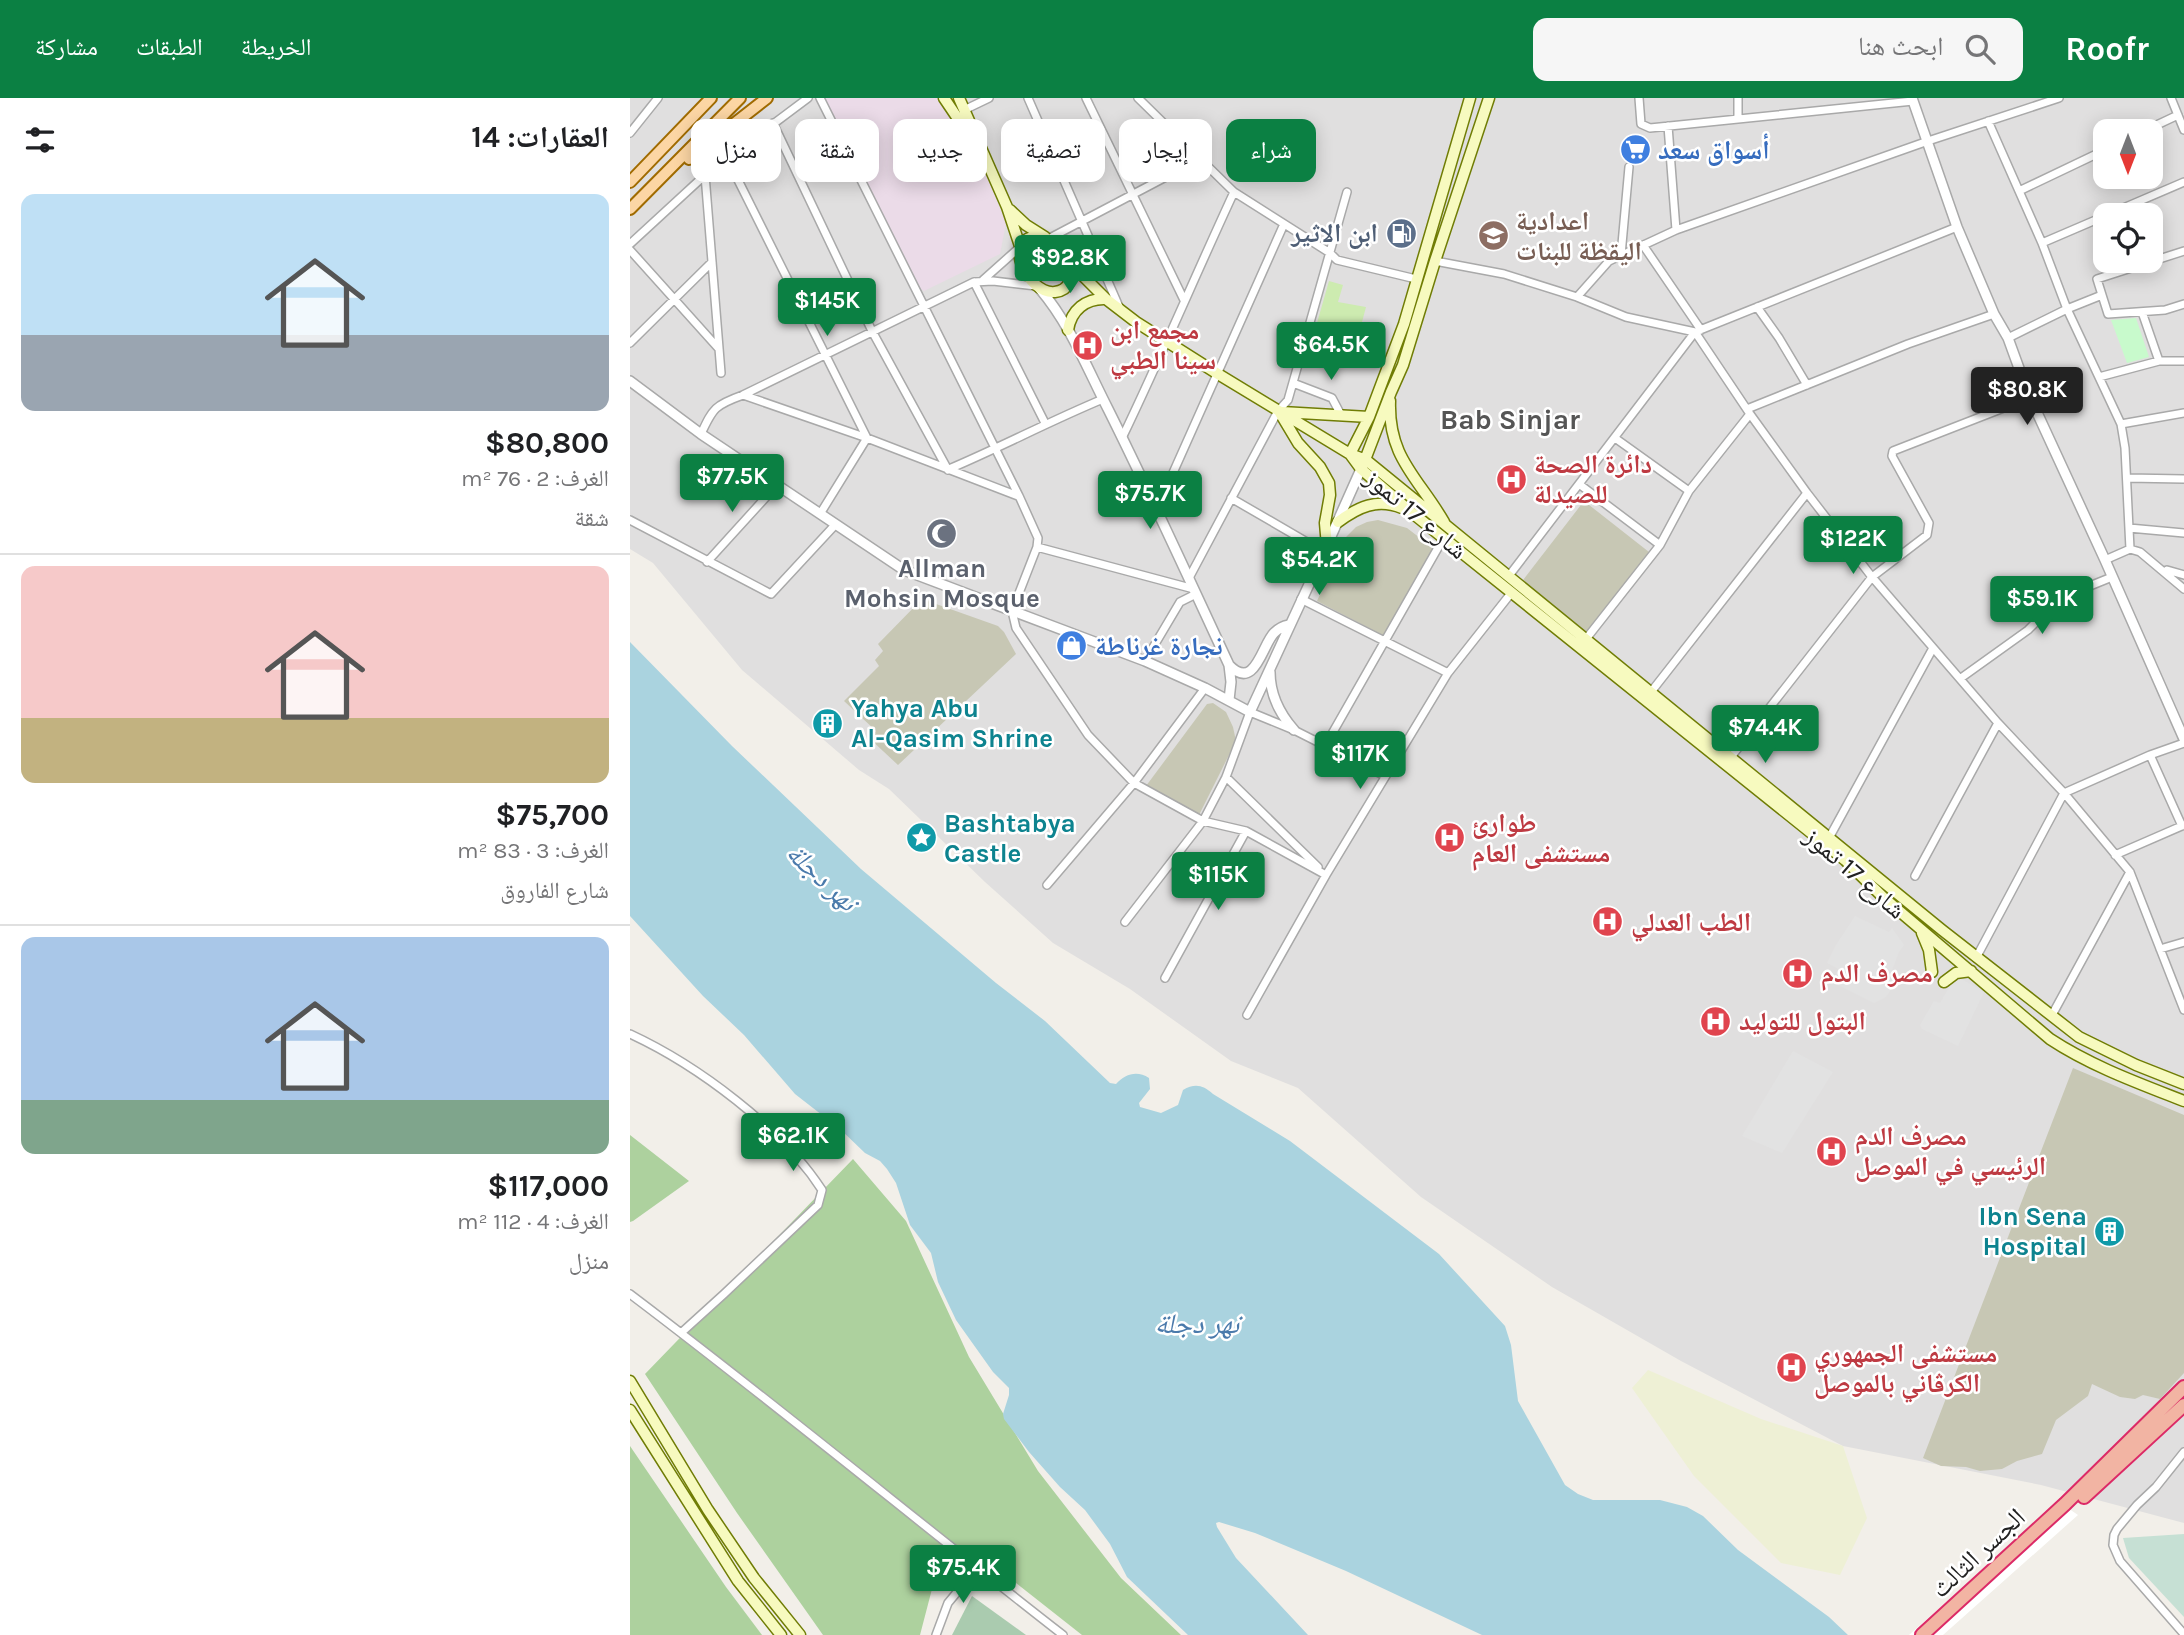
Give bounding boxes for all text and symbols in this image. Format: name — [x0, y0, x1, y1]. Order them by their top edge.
search box — [1533, 18, 2023, 81]
icon: search — [1961, 30, 1999, 68]
text: Roofr — [2065, 30, 2149, 68]
text: ابحث هنا — [1858, 31, 1943, 62]
text: مشاركة — [35, 33, 98, 61]
text: الطبقات — [136, 33, 203, 61]
text: الخريطة — [241, 33, 311, 61]
text: العقارات: 14 — [471, 119, 609, 155]
chip: منزل — [691, 119, 781, 182]
chip: شقة — [795, 119, 879, 182]
chip: جديد — [893, 119, 987, 182]
chip: تصفية — [1001, 119, 1105, 182]
chip: إيجار — [1119, 119, 1212, 182]
chip: شراء — [1226, 119, 1316, 182]
north arrow — [2093, 119, 2163, 189]
map controls — [2093, 119, 2163, 273]
icon: filters — [21, 121, 59, 159]
supermarket icon: أسواق سعد — [1618, 133, 1652, 167]
place label: أسواق سعد — [1658, 133, 1770, 166]
button: locate — [2093, 203, 2163, 273]
place label: اعدادية اليقظة للبنات — [1516, 206, 1642, 267]
fuel station icon: ابن الاثير — [1384, 216, 1418, 250]
place label: ابن الاثير — [1290, 218, 1378, 249]
school or university icon: اعدادية اليقظة للبنات — [1476, 219, 1510, 253]
pin: $92.8K — [1013, 236, 1127, 295]
icon: home — [252, 240, 378, 366]
text: $92.8K — [1031, 244, 1109, 271]
pin: $145K — [778, 278, 876, 338]
text: $145K — [794, 287, 860, 314]
place label: مجمع ابن سينا الطبي — [1110, 315, 1216, 380]
pin: $64.5K — [1274, 322, 1388, 382]
hospital icon: مجمع ابن سينا الطبي — [1070, 328, 1104, 362]
text: $64.5K — [1293, 331, 1369, 358]
pin: $80.8K — [1970, 368, 2084, 427]
text: $80.8K — [1987, 376, 2067, 403]
district label: Bab Sinjar — [1440, 403, 1580, 436]
text: $80,800 — [485, 425, 609, 461]
place label: دائرة الصحة للصيدلة — [1534, 449, 1652, 510]
pin: $77.5K — [675, 454, 789, 514]
street label: شارع 17 تموز — [1358, 461, 1474, 566]
hospital icon: دائرة الصحة للصيدلة — [1494, 462, 1528, 496]
text: $77.5K — [696, 463, 768, 490]
text: الغرف: 2 · 76 m² — [461, 465, 609, 492]
pin: $75.7K — [1093, 472, 1207, 531]
text: $75.7K — [1114, 480, 1186, 507]
text: شقة — [575, 505, 609, 532]
mosque icon: Allman Mohsin Mosque — [925, 516, 959, 550]
pin: $122K — [1804, 517, 1902, 576]
text: $122K — [1820, 525, 1886, 552]
pin: $54.2K — [1262, 538, 1376, 597]
text: $54.2K — [1281, 546, 1357, 573]
place label: Allman Mohsin Mosque — [844, 553, 1040, 614]
pin: $59.1K — [1985, 576, 2099, 636]
text: $59.1K — [2006, 585, 2078, 612]
icon: home — [252, 612, 378, 738]
shop icon: نجارة غرناطة — [1055, 629, 1089, 663]
place label: نجارة غرناطة — [1095, 631, 1223, 662]
place label: Yahya Abu Al-Qasim Shrine — [851, 693, 1053, 754]
building icon: Yahya Abu Al-Qasim Shrine — [811, 706, 845, 740]
pin: $74.4K — [1708, 706, 1822, 765]
text: $74.4K — [1728, 714, 1802, 741]
pin: $117K — [1311, 732, 1409, 791]
text: $117K — [1331, 740, 1389, 767]
text: $75,700 — [495, 797, 609, 833]
place label: Bashtabya Castle — [944, 808, 1076, 869]
place label: طوارئ مستشفى العام — [1472, 808, 1610, 871]
street label: شارع 17 تموز — [1797, 820, 1912, 926]
place icon: Bashtabya Castle — [904, 821, 938, 855]
hospital icon: طوارئ مستشفى العام — [1432, 821, 1466, 855]
water label: نهر دجلة — [780, 836, 867, 921]
text: الغرف: 3 · 83 m² — [457, 837, 609, 864]
pin: $115K — [1169, 852, 1267, 912]
text: $115K — [1188, 861, 1248, 888]
text: شارع الفاروق — [500, 877, 609, 904]
hospital icon: الطب العدلي — [1591, 905, 1625, 939]
place label: الطب العدلي — [1631, 907, 1751, 942]
hospital icon: مصرف الدم — [1781, 956, 1815, 990]
place label: مصرف الدم — [1821, 958, 1933, 991]
icon: home — [252, 983, 378, 1109]
hospital icon: البتول للتوليد — [1699, 1004, 1733, 1038]
place label: البتول للتوليد — [1739, 1006, 1866, 1037]
pin: $62.1K — [736, 1114, 850, 1173]
place label: مصرف الدم الرئيسي في الموصل — [1855, 1121, 2046, 1186]
text: $62.1K — [757, 1122, 829, 1149]
hospital icon: مصرف الدم الرئيسي في الموصل — [1815, 1134, 1849, 1168]
text: $117,000 — [487, 1168, 609, 1204]
place label: Ibn Sena Hospital — [1979, 1201, 2087, 1262]
text: الغرف: 4 · 112 m² — [457, 1208, 609, 1235]
building icon: Ibn Sena Hospital — [2093, 1214, 2127, 1248]
text: منزل — [569, 1248, 609, 1275]
water label: نهر دجلة — [1155, 1307, 1243, 1340]
place label: مستشفى الجمهوري الكرڤاني بالموصل — [1814, 1338, 1997, 1403]
hospital icon: مستشفى الجمهوري الكرڤاني بالموصل — [1774, 1351, 1808, 1385]
street label: الجسر الثالث — [1925, 1502, 2031, 1604]
pin: $75.4K — [906, 1546, 1020, 1605]
text: $75.4K — [926, 1554, 1000, 1581]

